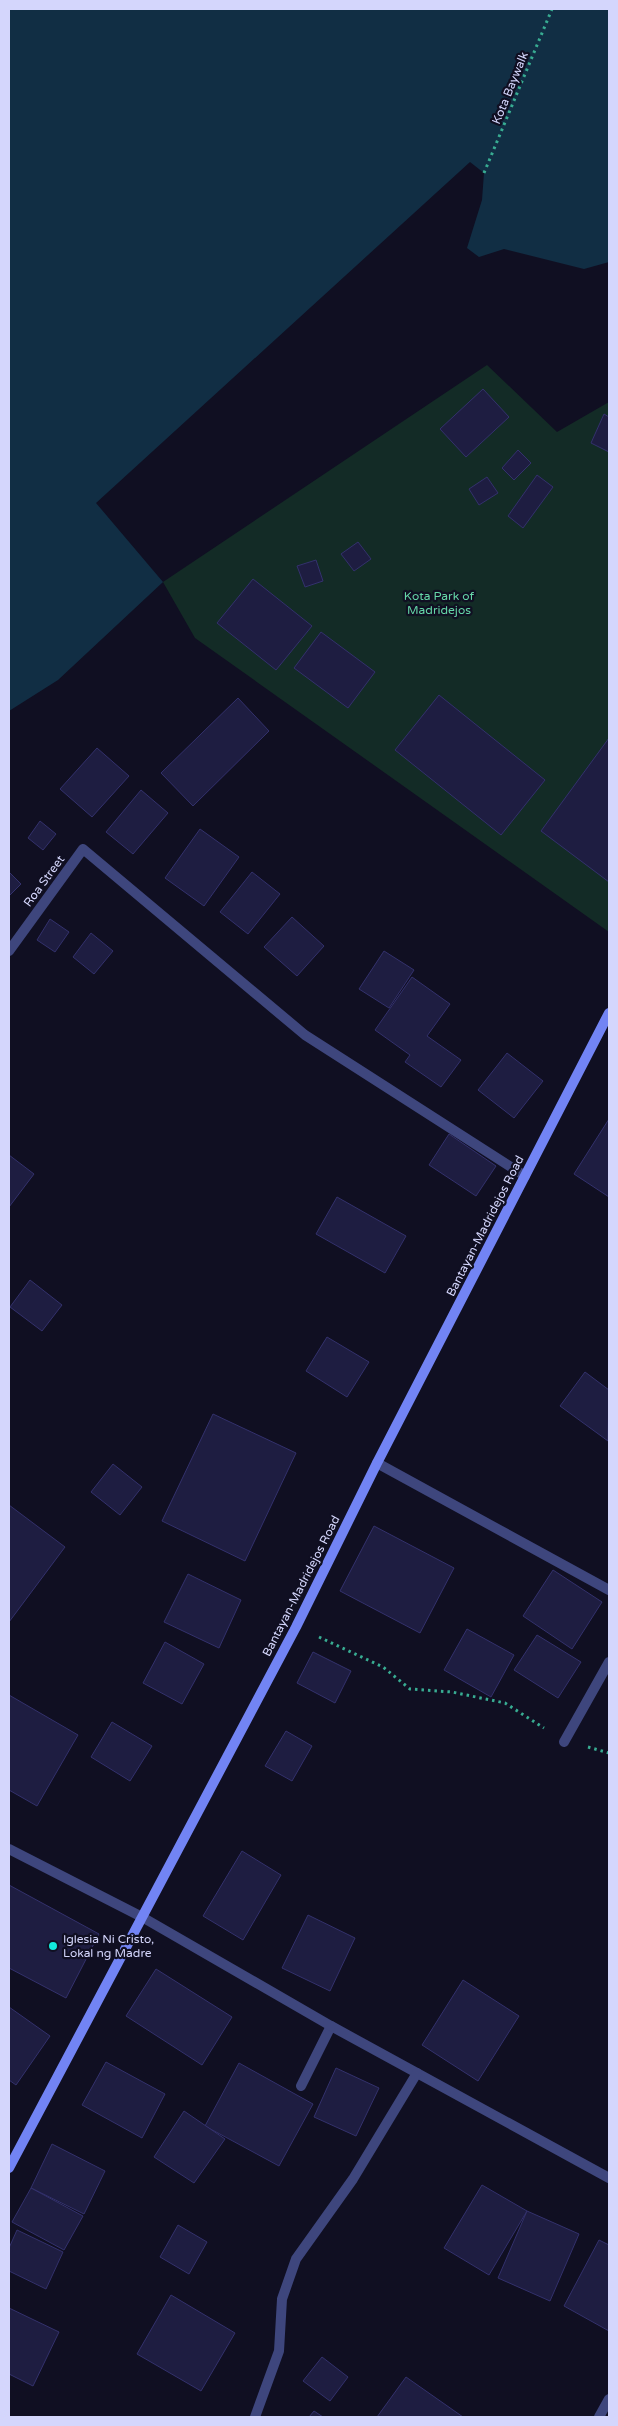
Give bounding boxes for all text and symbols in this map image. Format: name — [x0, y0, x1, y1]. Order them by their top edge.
street label: Kota Baywalk — [489, 49, 531, 126]
park label: Kota Park of Madridejos — [404, 589, 475, 617]
street label: Roa Street — [21, 852, 68, 909]
street label: Bantayan-Madridejos Road — [443, 1153, 527, 1299]
street label: Bantayan-Madridejos Road — [259, 1513, 343, 1659]
place label: Iglesia Ni Cristo, Lokal ng Madre — [63, 1932, 154, 1960]
marker: Iglesia Ni Cristo, Lokal ng Madre — [47, 1940, 59, 1952]

